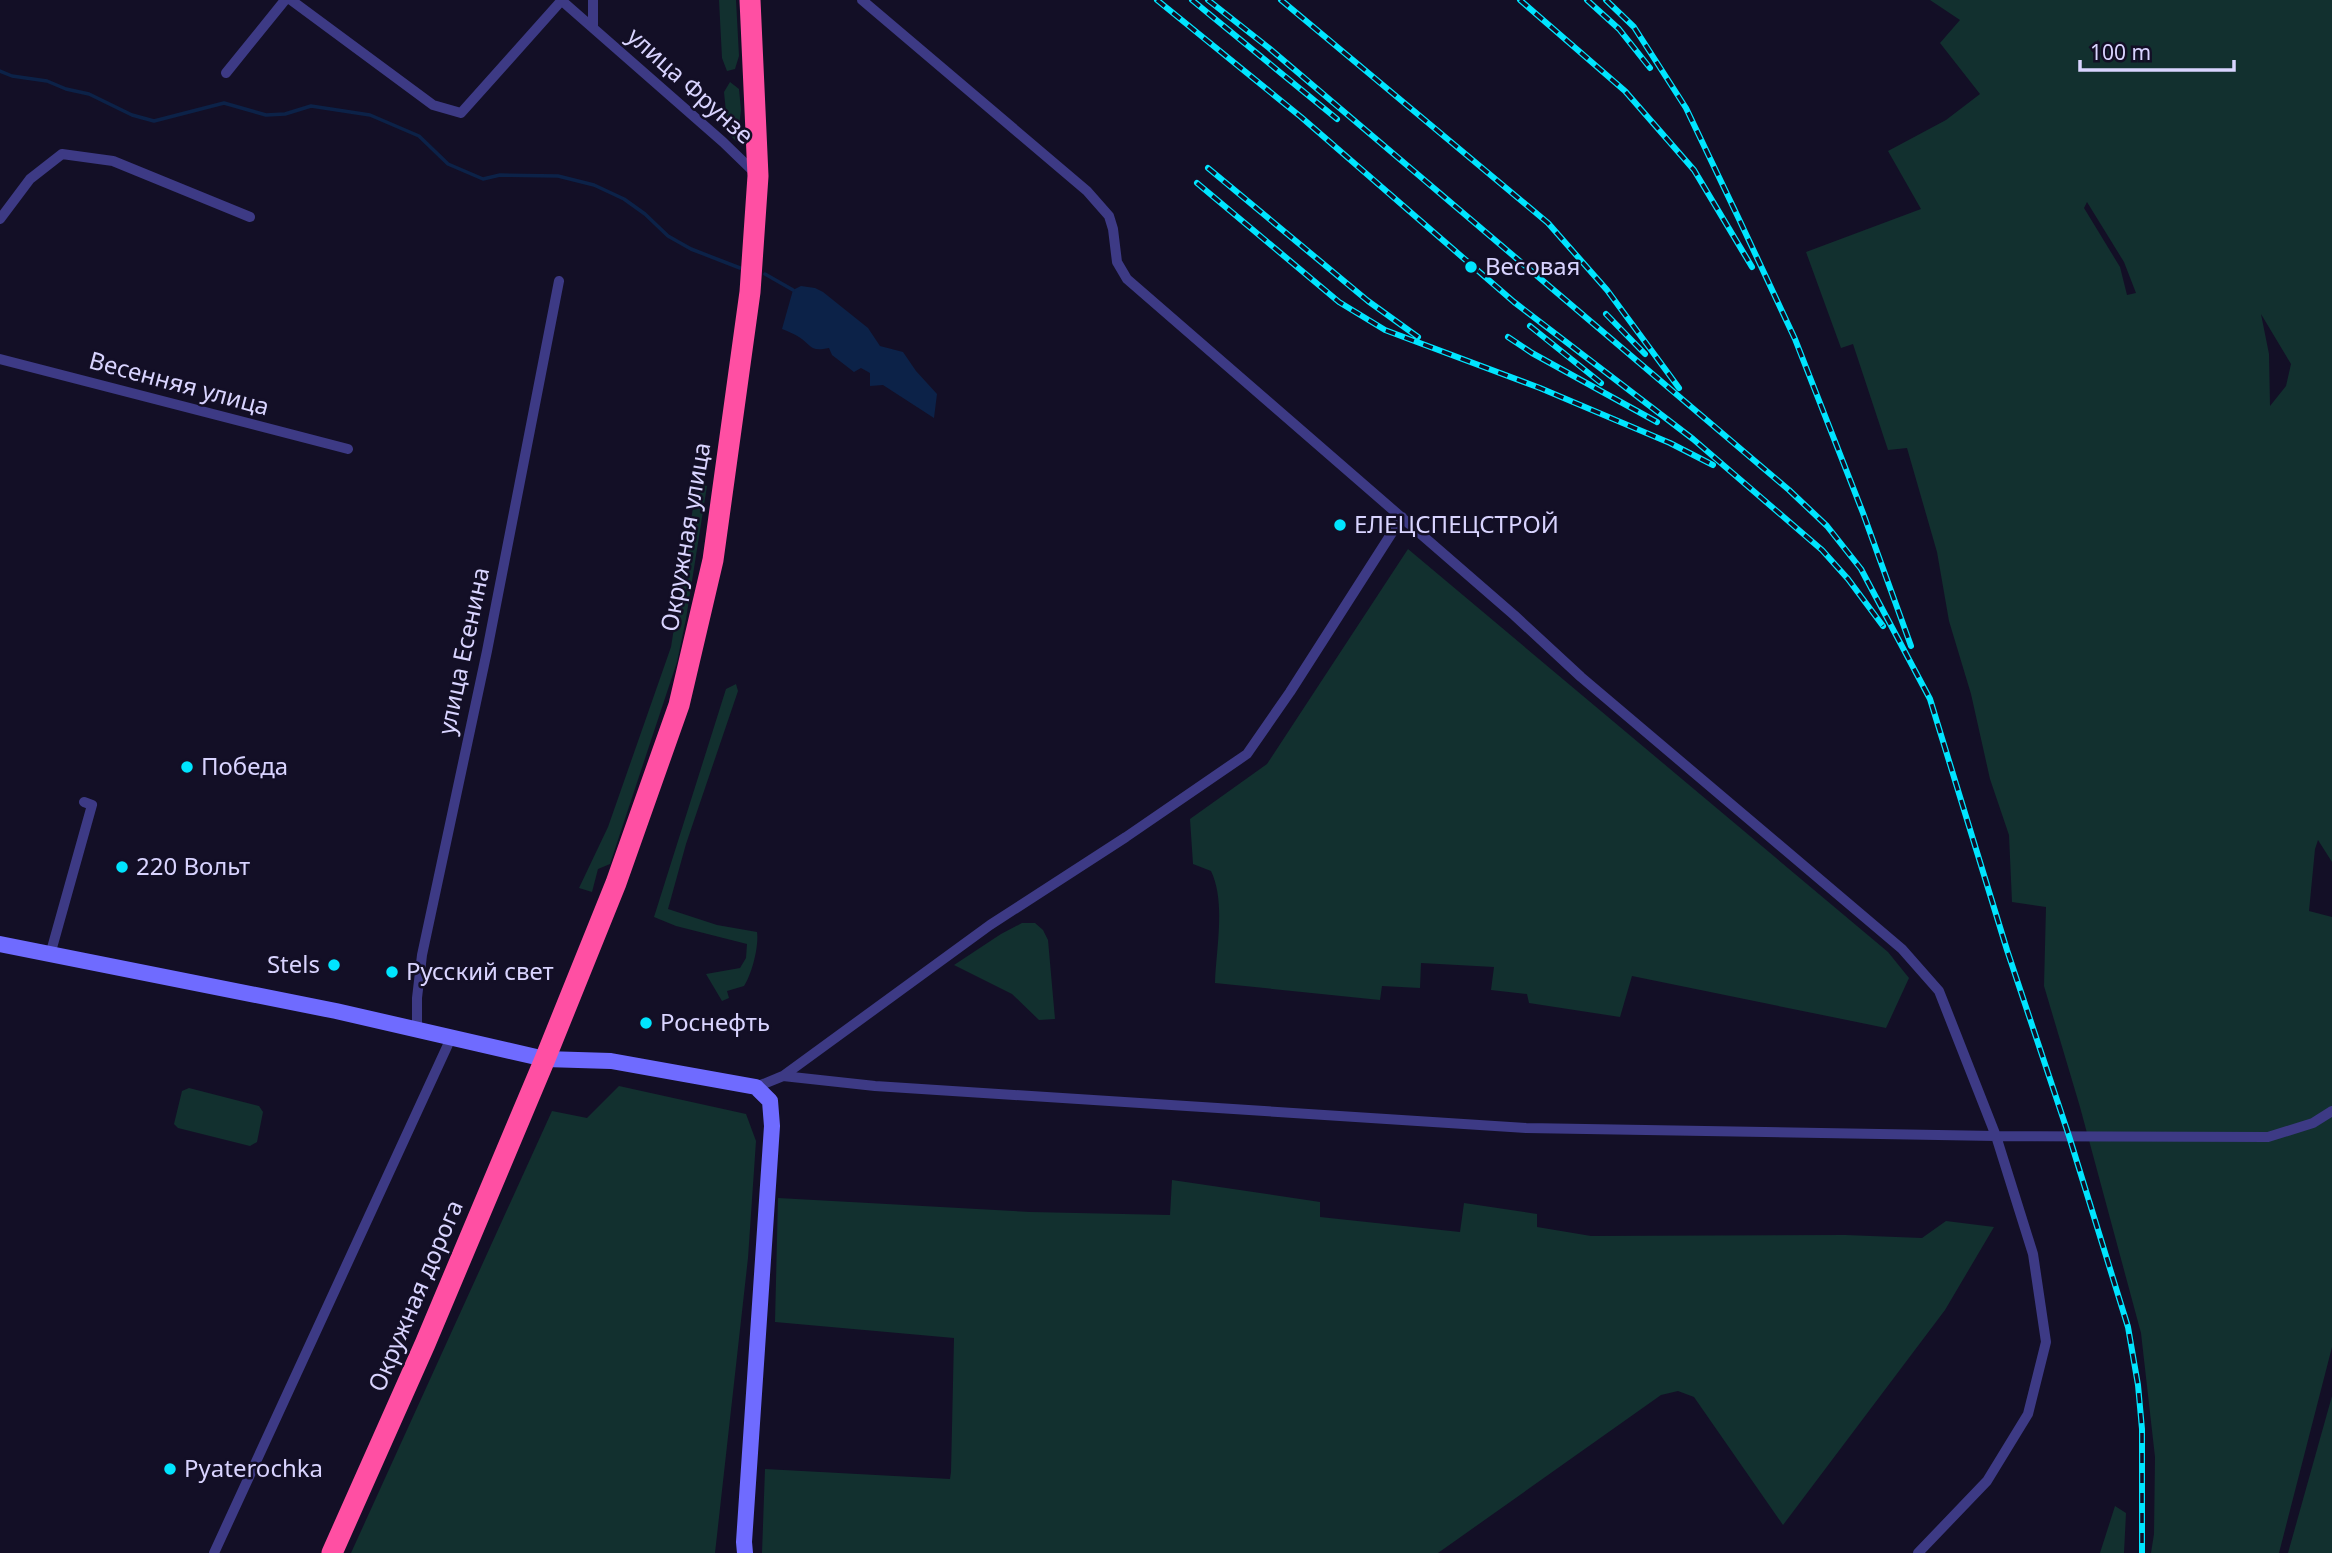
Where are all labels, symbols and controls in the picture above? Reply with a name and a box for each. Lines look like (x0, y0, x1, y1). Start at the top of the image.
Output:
street label: улица Фрунзе (621, 19, 761, 151)
scale bar (2080, 28, 2234, 72)
text: 100 m (2090, 38, 2151, 66)
place label: Весовая (1485, 249, 1580, 282)
marker: Весовая (1463, 259, 1479, 275)
street label: Весенняя улица (86, 343, 273, 422)
street label: Окружная улица (652, 440, 717, 634)
place label: ЕЛЕЦСПЕЦСТРОЙ (1354, 507, 1559, 540)
marker: ЕЛЕЦСПЕЦСТРОЙ (1332, 517, 1348, 533)
street label: улица Есенина (429, 564, 496, 737)
place label: Победа (201, 749, 288, 782)
marker: Победа (179, 759, 195, 775)
place label: 220 Вольт (136, 849, 250, 882)
marker: 220 Вольт (114, 859, 130, 875)
place label: Stels (267, 947, 320, 980)
place label: Русский свет (406, 954, 554, 987)
marker: Stels (326, 957, 342, 973)
marker: Русский свет (384, 964, 400, 980)
place label: Роснефть (660, 1005, 770, 1038)
marker: Роснефть (638, 1015, 654, 1031)
street label: Окружная дорога (359, 1195, 470, 1396)
place label: Pyaterochka (184, 1451, 323, 1484)
marker: Pyaterochka (162, 1461, 178, 1477)

